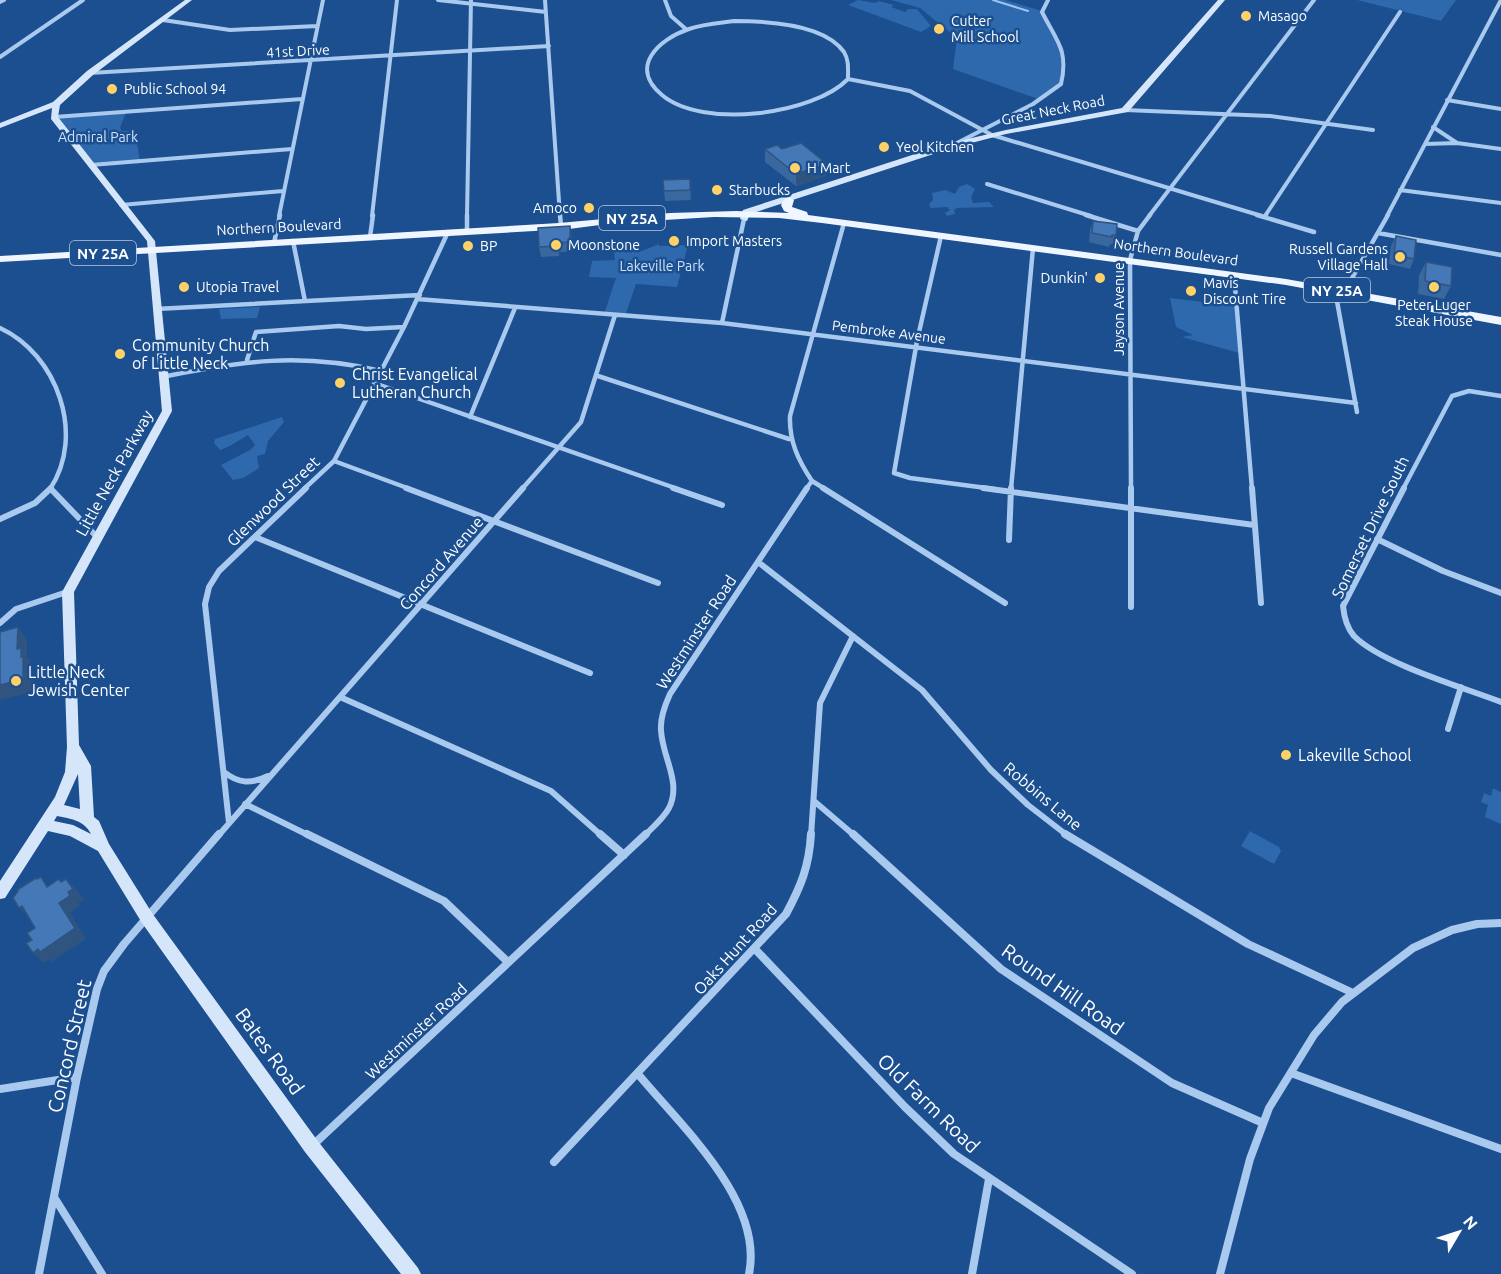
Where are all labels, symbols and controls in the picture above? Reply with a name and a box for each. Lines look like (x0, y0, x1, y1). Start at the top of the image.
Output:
place label: Masago (1258, 8, 1307, 24)
marker: Masago (1239, 9, 1253, 23)
place label: Cutter Mill School (951, 13, 1019, 45)
marker: Cutter Mill School (932, 22, 946, 36)
street label: 41st Drive (266, 41, 330, 61)
place label: Public School 94 (124, 81, 226, 97)
marker: Public School 94 (105, 82, 119, 96)
street label: Great Neck Road (1000, 92, 1106, 128)
park label: Admiral Park (58, 129, 138, 145)
place label: Yeol Kitchen (896, 139, 974, 155)
marker: Yeol Kitchen (877, 140, 891, 154)
place label: H Mart (807, 160, 851, 176)
marker: H Mart (788, 161, 802, 175)
place label: Starbucks (729, 182, 790, 198)
marker: Starbucks (710, 183, 724, 197)
place label: Amoco (533, 200, 577, 216)
marker: Amoco (582, 201, 596, 215)
road number: NY 25A (599, 206, 665, 230)
street label: Northern Boulevard (216, 216, 342, 238)
place label: Import Masters (686, 233, 782, 249)
marker: Import Masters (667, 234, 681, 248)
street label: Northern Boulevard (1113, 235, 1239, 269)
place label: Moonstone (568, 237, 640, 253)
place label: BP (480, 238, 497, 254)
marker: Moonstone (549, 238, 563, 252)
marker: BP (461, 239, 475, 253)
road number: NY 25A (70, 241, 136, 265)
place label: Russell Gardens Village Hall (1289, 241, 1388, 273)
marker: Russell Gardens Village Hall (1393, 250, 1407, 264)
park label: Lakeville Park (619, 258, 705, 274)
street label: Jayson Avenue (1111, 262, 1127, 356)
place label: Dunkin' (1041, 270, 1088, 286)
marker: Dunkin' (1093, 271, 1107, 285)
place label: Mavis Discount Tire (1203, 275, 1286, 307)
road number: NY 25A (1304, 278, 1370, 302)
place label: Utopia Travel (196, 279, 280, 295)
marker: Utopia Travel (177, 280, 191, 294)
marker: Peter Luger Steak House (1427, 280, 1441, 294)
marker: Mavis Discount Tire (1184, 284, 1198, 298)
place label: Peter Luger Steak House (1395, 297, 1473, 329)
street label: Pembroke Avenue (831, 317, 947, 347)
place label: Community Church of Little Neck (132, 336, 269, 372)
marker: Community Church of Little Neck (113, 347, 127, 361)
place label: Christ Evangelical Lutheran Church (352, 365, 478, 401)
marker: Christ Evangelical Lutheran Church (333, 376, 347, 390)
street label: Little Neck Parkway (72, 407, 156, 539)
street label: Glenwood Street (223, 452, 323, 550)
street label: Somerset Drive South (1328, 453, 1412, 601)
street label: Concord Avenue (395, 513, 487, 613)
street label: Westminster Road (652, 572, 740, 692)
place label: Little Neck Jewish Center (28, 663, 130, 699)
marker: Little Neck Jewish Center (9, 674, 23, 688)
place label: Lakeville School (1298, 746, 1411, 764)
marker: Lakeville School (1279, 748, 1293, 762)
street label: Robbins Lane (1000, 758, 1086, 834)
street label: Oaks Hunt Road (690, 900, 780, 998)
street label: Round Hill Road (998, 939, 1128, 1039)
street label: Concord Street (42, 977, 96, 1115)
street label: Westminster Road (362, 979, 470, 1083)
street label: Bates Road (231, 1003, 309, 1099)
street label: Old Farm Road (873, 1049, 985, 1157)
north arrow (1429, 1202, 1489, 1262)
text: N (1460, 1212, 1481, 1233)

